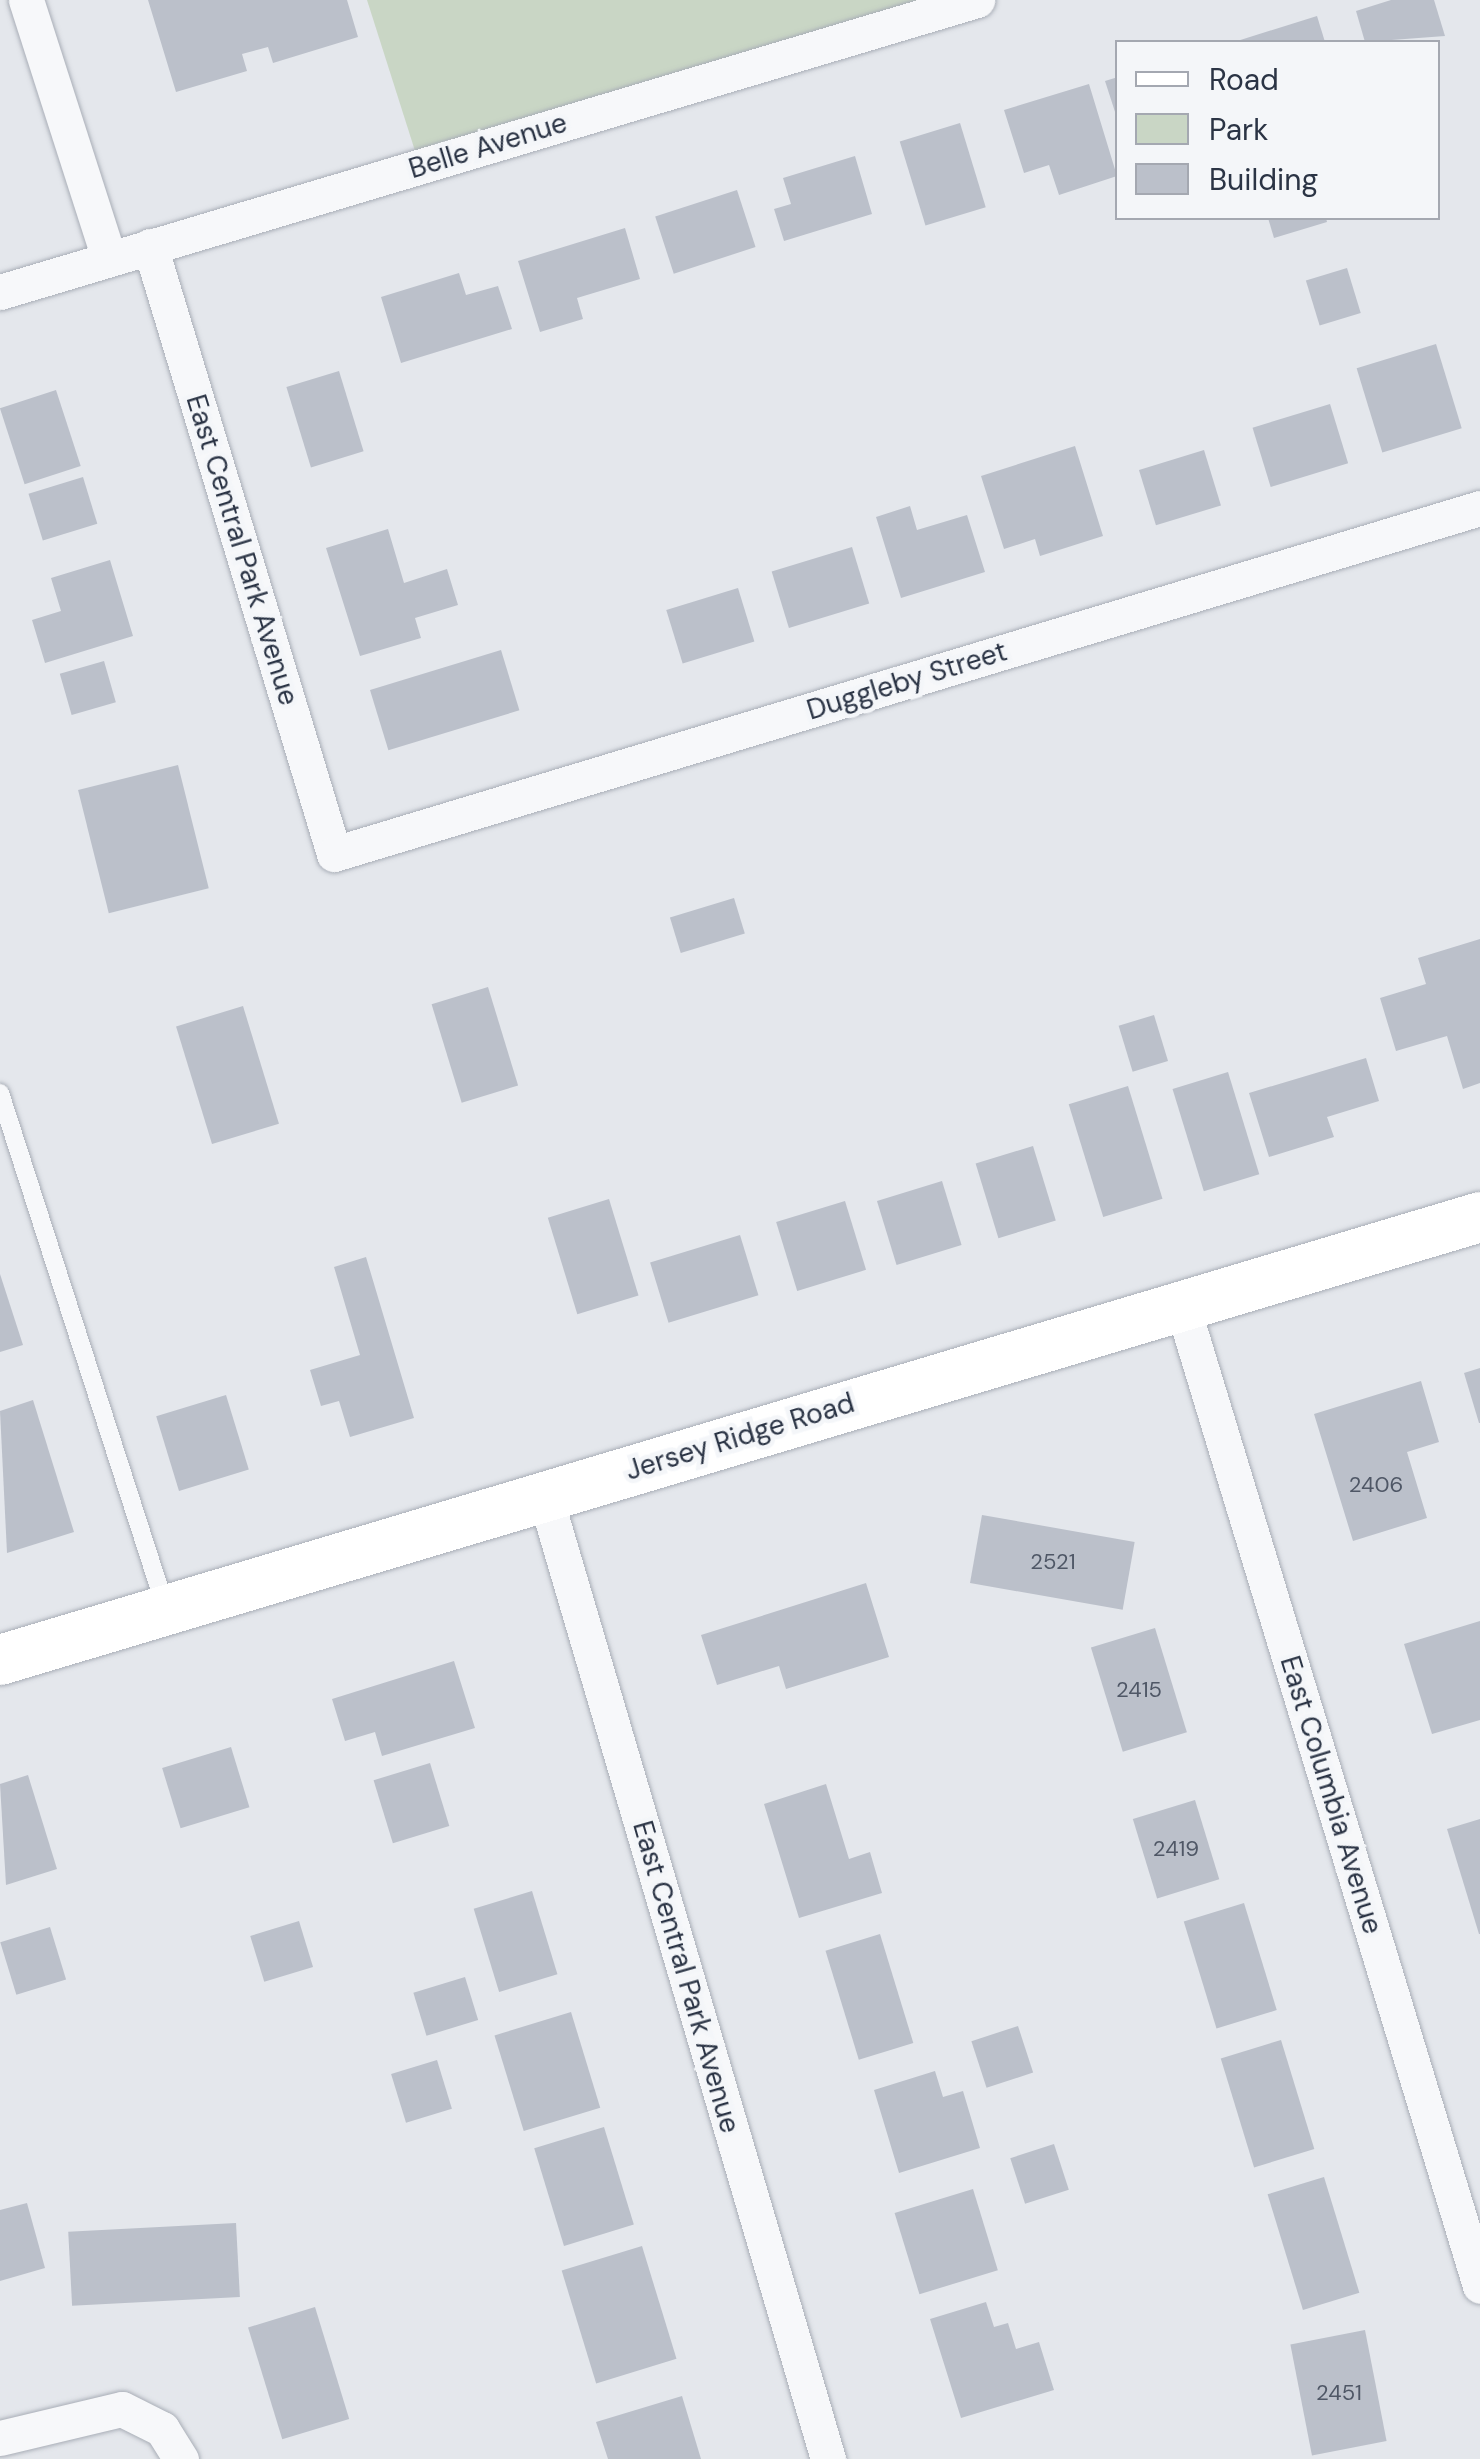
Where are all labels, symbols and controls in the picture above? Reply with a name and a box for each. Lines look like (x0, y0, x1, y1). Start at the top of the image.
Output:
legend (1115, 40, 1440, 220)
text: Road (1209, 60, 1279, 99)
street label: Belle Avenue (405, 106, 571, 186)
text: Park (1209, 110, 1268, 149)
text: Building (1209, 160, 1318, 199)
street label: East Central Park Avenue (179, 391, 305, 709)
street label: Duggleby Street (803, 635, 1011, 727)
street label: Jersey Ridge Road (622, 1386, 858, 1488)
house number: 2406 (1349, 1472, 1403, 1498)
house number: 2521 (1030, 1549, 1076, 1575)
street label: East Columbia Avenue (1273, 1652, 1389, 1938)
house number: 2415 (1116, 1677, 1162, 1703)
street label: East Central Park Avenue (625, 1817, 747, 2137)
house number: 2419 (1153, 1836, 1199, 1862)
house number: 2451 (1316, 2380, 1362, 2406)

